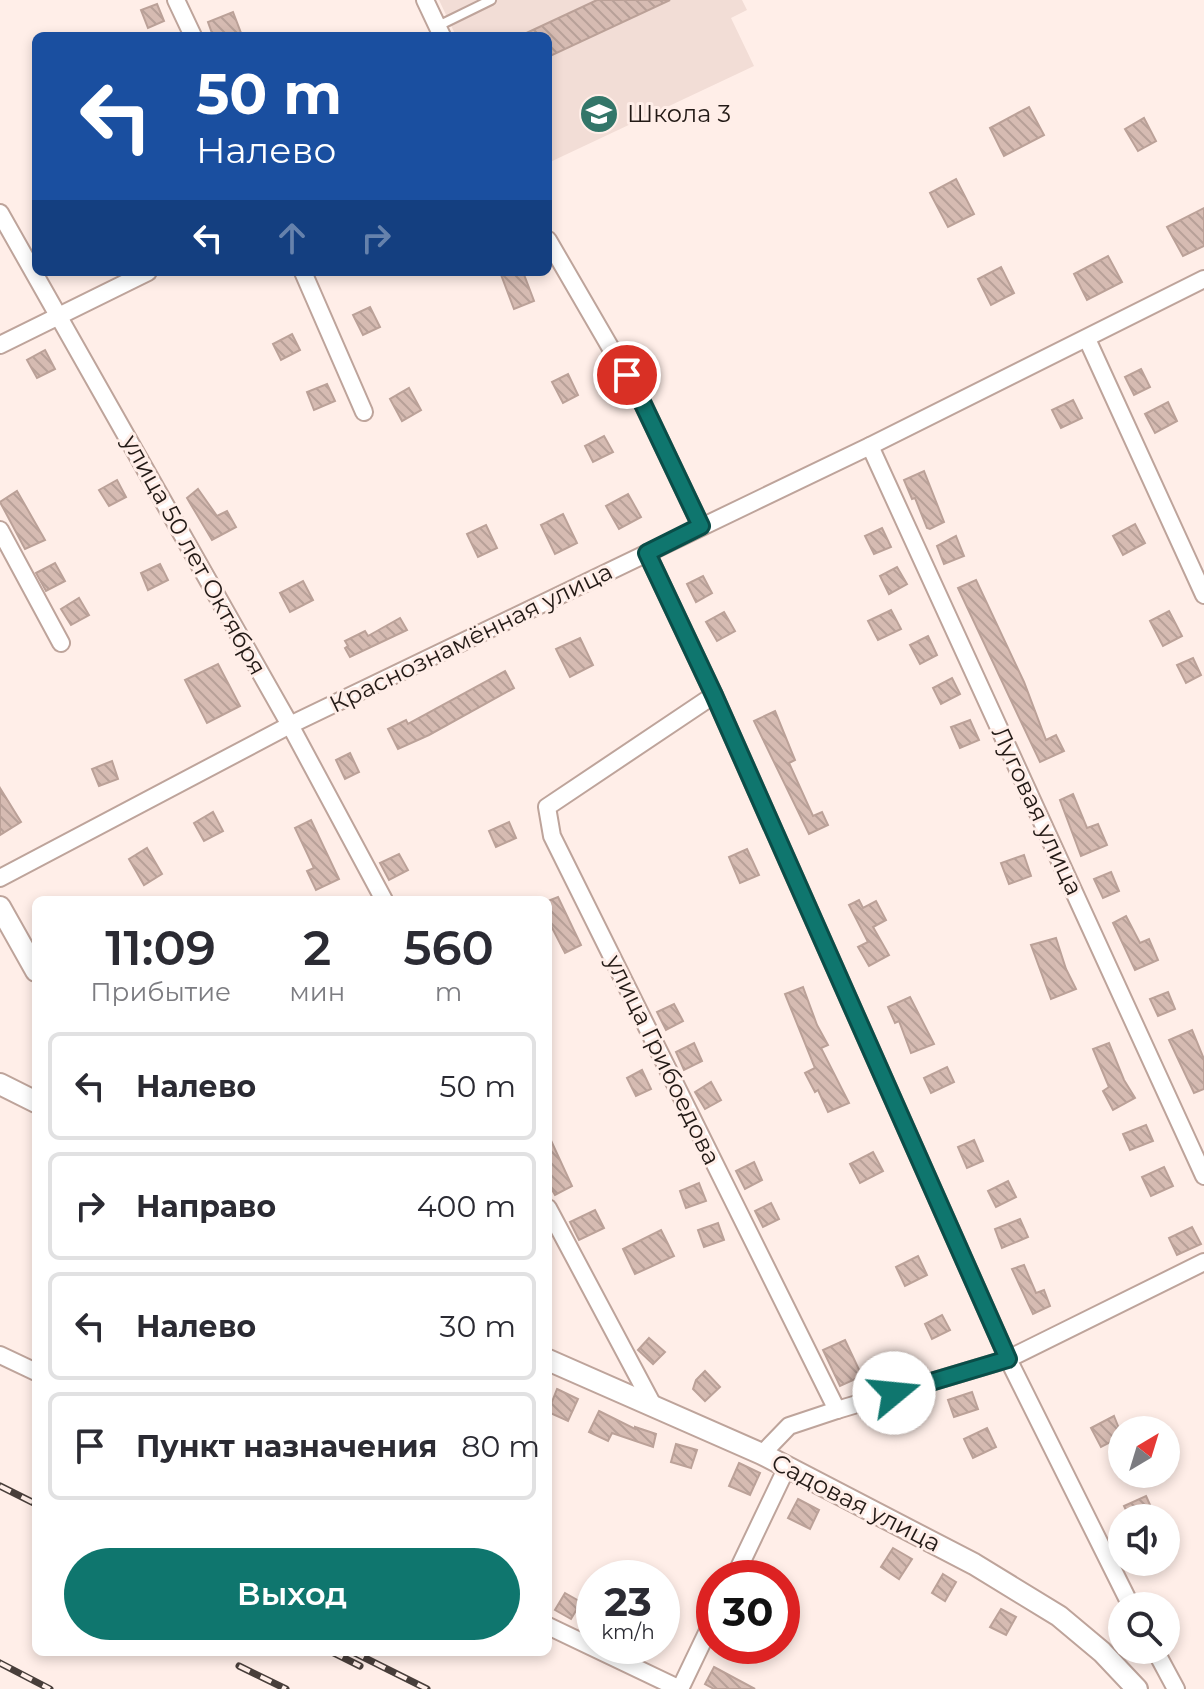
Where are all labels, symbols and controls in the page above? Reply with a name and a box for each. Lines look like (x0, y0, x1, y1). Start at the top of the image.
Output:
text: 50 m (196, 60, 342, 128)
icon: left (64, 64, 168, 168)
school or university icon: Школа 3 (578, 93, 620, 135)
place label: Школа 3 (627, 99, 731, 128)
text: Налево (196, 128, 336, 172)
icon: left (186, 216, 230, 260)
icon: ahead (270, 216, 314, 260)
icon: right (354, 216, 398, 260)
pin (593, 341, 661, 409)
icon: arrive (605, 353, 649, 397)
street label: улица 50 лет Октября (116, 429, 273, 680)
street label: Краснознамённая улица (325, 556, 617, 719)
street label: Луговая улица (986, 722, 1089, 900)
text: 11:09 (105, 919, 216, 977)
text: 2 (303, 919, 331, 977)
text: 560 (403, 919, 494, 977)
street label: улица Грибоедова (600, 949, 727, 1170)
text: Прибытие (90, 976, 231, 1008)
text: мин (289, 976, 345, 1008)
text: m (435, 976, 462, 1008)
icon: left (68, 1064, 112, 1108)
text: Налево (136, 1068, 256, 1105)
text: 50 m (439, 1068, 516, 1105)
icon: right (68, 1184, 112, 1228)
text: Направо (136, 1188, 276, 1225)
text: 400 m (417, 1188, 516, 1225)
icon: left (68, 1304, 112, 1348)
text: Налево (136, 1308, 256, 1345)
text: 30 m (440, 1308, 516, 1345)
position arrow (852, 1351, 936, 1435)
north arrow (1108, 1416, 1180, 1488)
map controls (1108, 1416, 1180, 1664)
icon: arrive (68, 1424, 112, 1468)
text: Пункт назначения (136, 1428, 437, 1465)
text: 80 m (461, 1428, 540, 1465)
street label: Садовая улица (767, 1447, 946, 1558)
button: sound (1108, 1504, 1180, 1576)
button: Выход (64, 1548, 520, 1640)
speed limit sign: 30 (696, 1560, 800, 1664)
text: 23 (604, 1577, 652, 1626)
button: search (1108, 1592, 1180, 1664)
text: km/h (601, 1620, 655, 1644)

